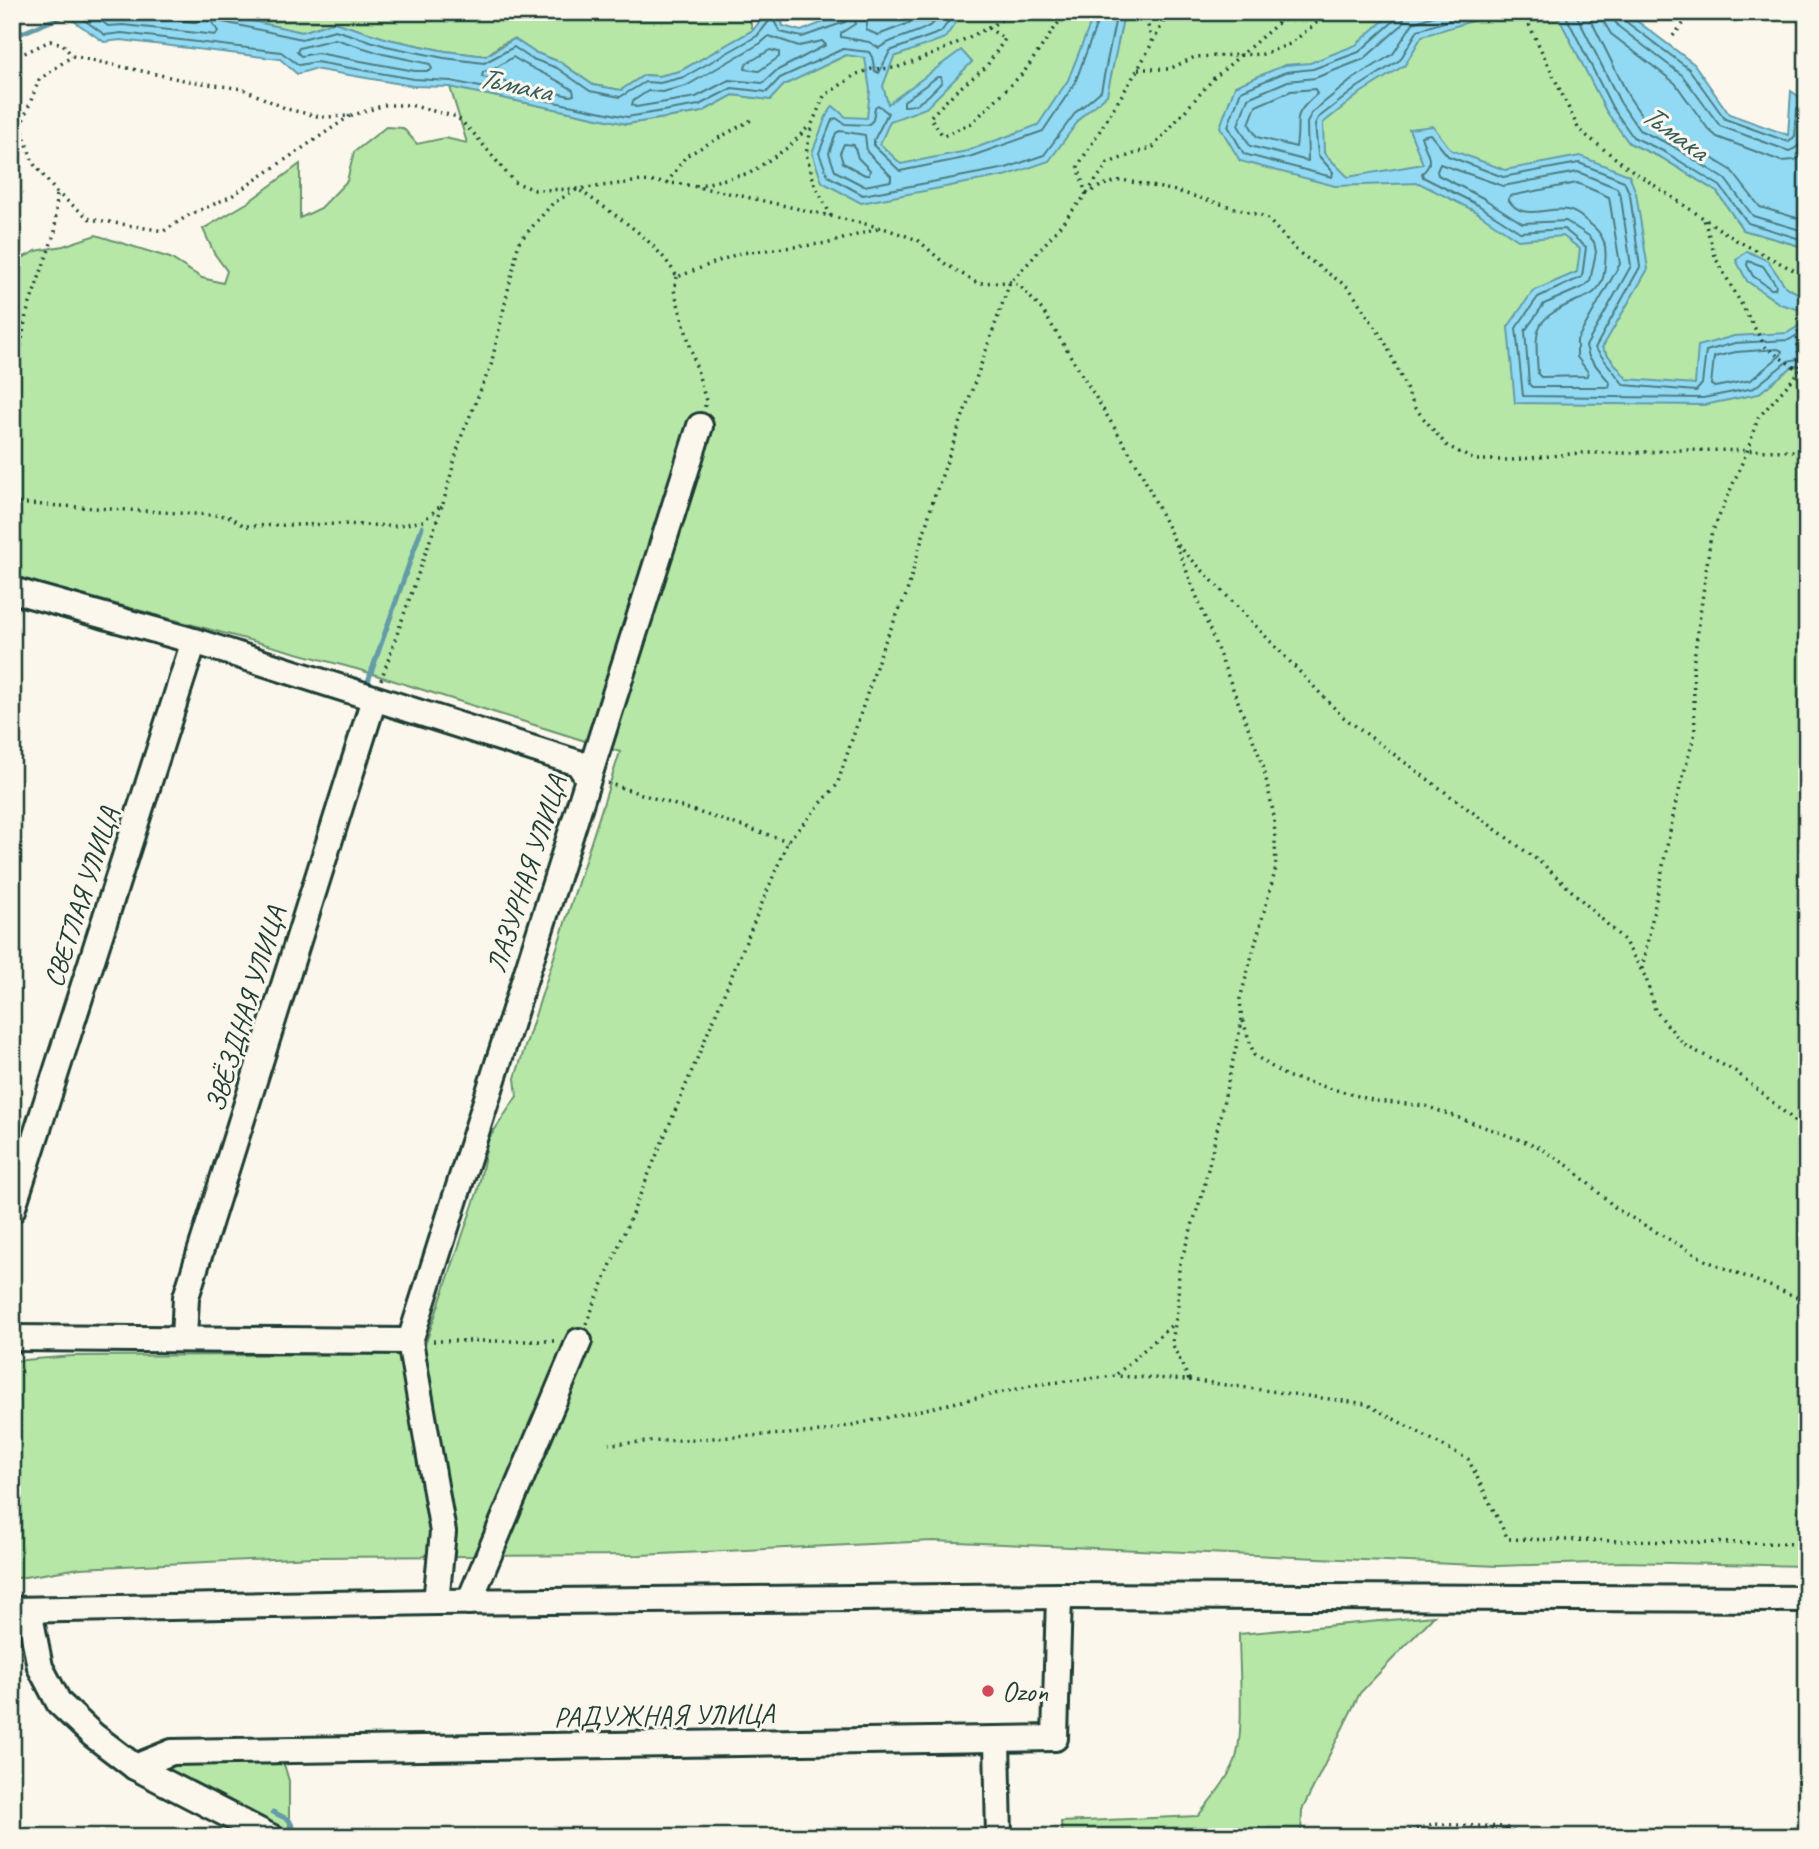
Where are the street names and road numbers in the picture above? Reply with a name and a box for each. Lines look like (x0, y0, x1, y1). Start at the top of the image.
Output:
street label: ЛАЗУРНАЯ УЛИЦА (478, 769, 575, 977)
street label: СВЕТЛАЯ УЛИЦА (35, 802, 127, 991)
street label: ЗВЁЗДНАЯ УЛИЦА (197, 901, 293, 1116)
street label: РАДУЖНАЯ УЛИЦА (553, 1696, 776, 1734)

